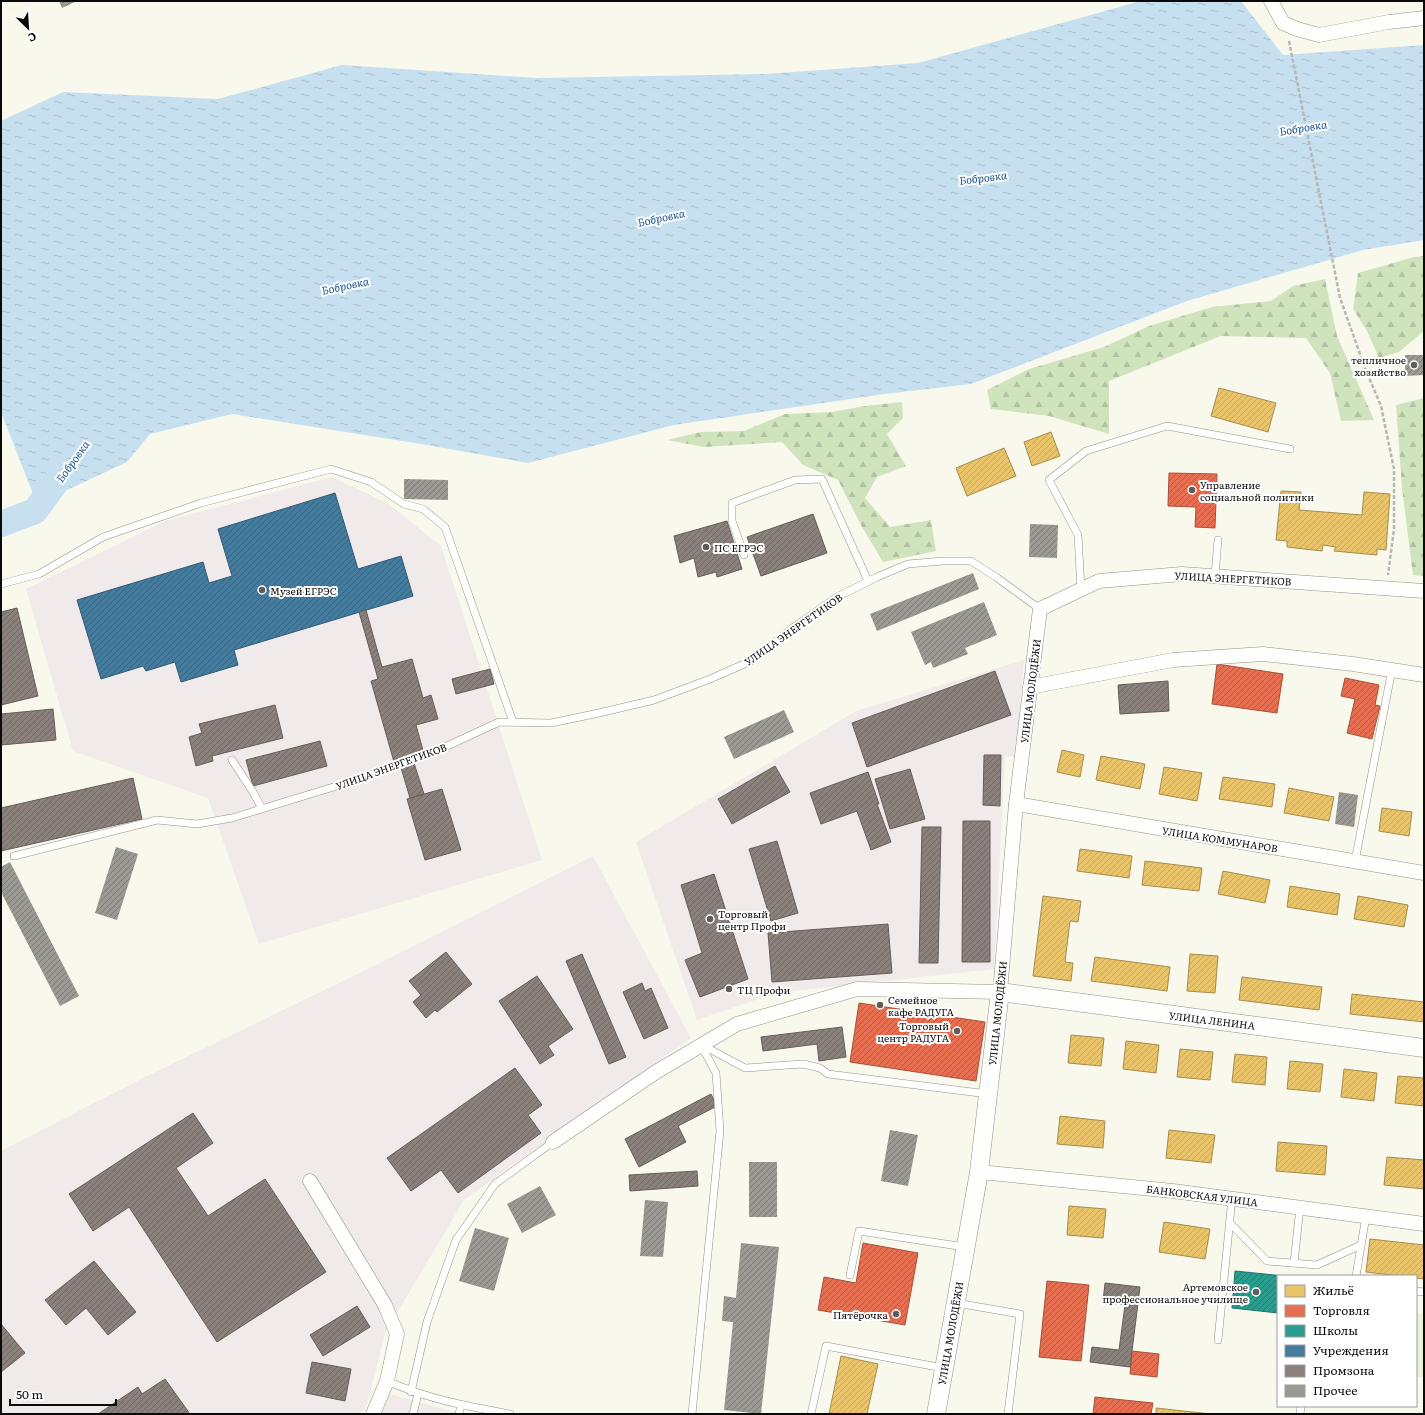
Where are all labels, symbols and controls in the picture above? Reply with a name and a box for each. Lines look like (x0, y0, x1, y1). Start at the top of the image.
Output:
north arrow (8, 8, 48, 48)
text: С (26, 29, 40, 47)
water label: Бобровка (1278, 115, 1329, 139)
water label: Бобровка (958, 166, 1009, 188)
water label: Бобровка (636, 204, 687, 230)
water label: Бобровка (320, 272, 371, 298)
place label: тепличное хозяйство (1351, 352, 1406, 379)
marker: тепличное хозяйство (1409, 360, 1419, 370)
water label: Бобровка (51, 436, 93, 485)
place label: Управление социальной политики (1200, 477, 1314, 504)
marker: Управление социальной политики (1187, 485, 1197, 495)
place label: ПС ЕГРЭС (714, 540, 764, 555)
marker: ПС ЕГРЭС (701, 542, 711, 552)
street label: УЛИЦА ЭНЕРГЕТИКОВ (1174, 567, 1292, 589)
place label: Музей ЕГРЭС (270, 583, 337, 598)
marker: Музей ЕГРЭС (257, 585, 267, 595)
street label: УЛИЦА ЭНЕРГЕТИКОВ (741, 589, 846, 669)
street label: УЛИЦА МОЛОДЁЖИ (1016, 638, 1044, 744)
street label: УЛИЦА ЭНЕРГЕТИКОВ (333, 739, 449, 793)
street label: УЛИЦА КОММУНАРОВ (1161, 822, 1279, 856)
place label: Торговый центр Профи (718, 906, 786, 933)
marker: Торговый центр Профи (705, 914, 715, 924)
street label: УЛИЦА МОЛОДЁЖИ (984, 960, 1010, 1066)
place label: ТЦ Профи (737, 982, 791, 997)
marker: ТЦ Профи (724, 984, 734, 994)
place label: Семейное кафе РАДУГА (888, 992, 954, 1019)
marker: Семейное кафе РАДУГА (875, 1000, 885, 1010)
street label: УЛИЦА ЛЕНИНА (1168, 1007, 1257, 1033)
place label: Торговый центр РАДУГА (877, 1018, 950, 1045)
marker: Торговый центр РАДУГА (952, 1026, 962, 1036)
street label: БАНКОВСКАЯ УЛИЦА (1145, 1181, 1259, 1209)
legend (1277, 1275, 1417, 1407)
place label: Артемовское профессиональное училище (1103, 1279, 1248, 1306)
street label: УЛИЦА МОЛОДЁЖИ (934, 1280, 966, 1386)
text: Жильё (1313, 1281, 1354, 1299)
marker: Артемовское профессиональное училище (1251, 1287, 1261, 1297)
text: Торговля (1313, 1301, 1370, 1319)
place label: Пятёрочка (833, 1307, 889, 1322)
marker: Пятёрочка (891, 1309, 901, 1319)
text: Школы (1313, 1321, 1358, 1339)
text: Учреждения (1313, 1341, 1389, 1359)
text: Промзона (1313, 1361, 1375, 1379)
scale bar (10, 1381, 116, 1407)
text: Прочее (1313, 1381, 1357, 1399)
text: 50 m (16, 1385, 43, 1403)

